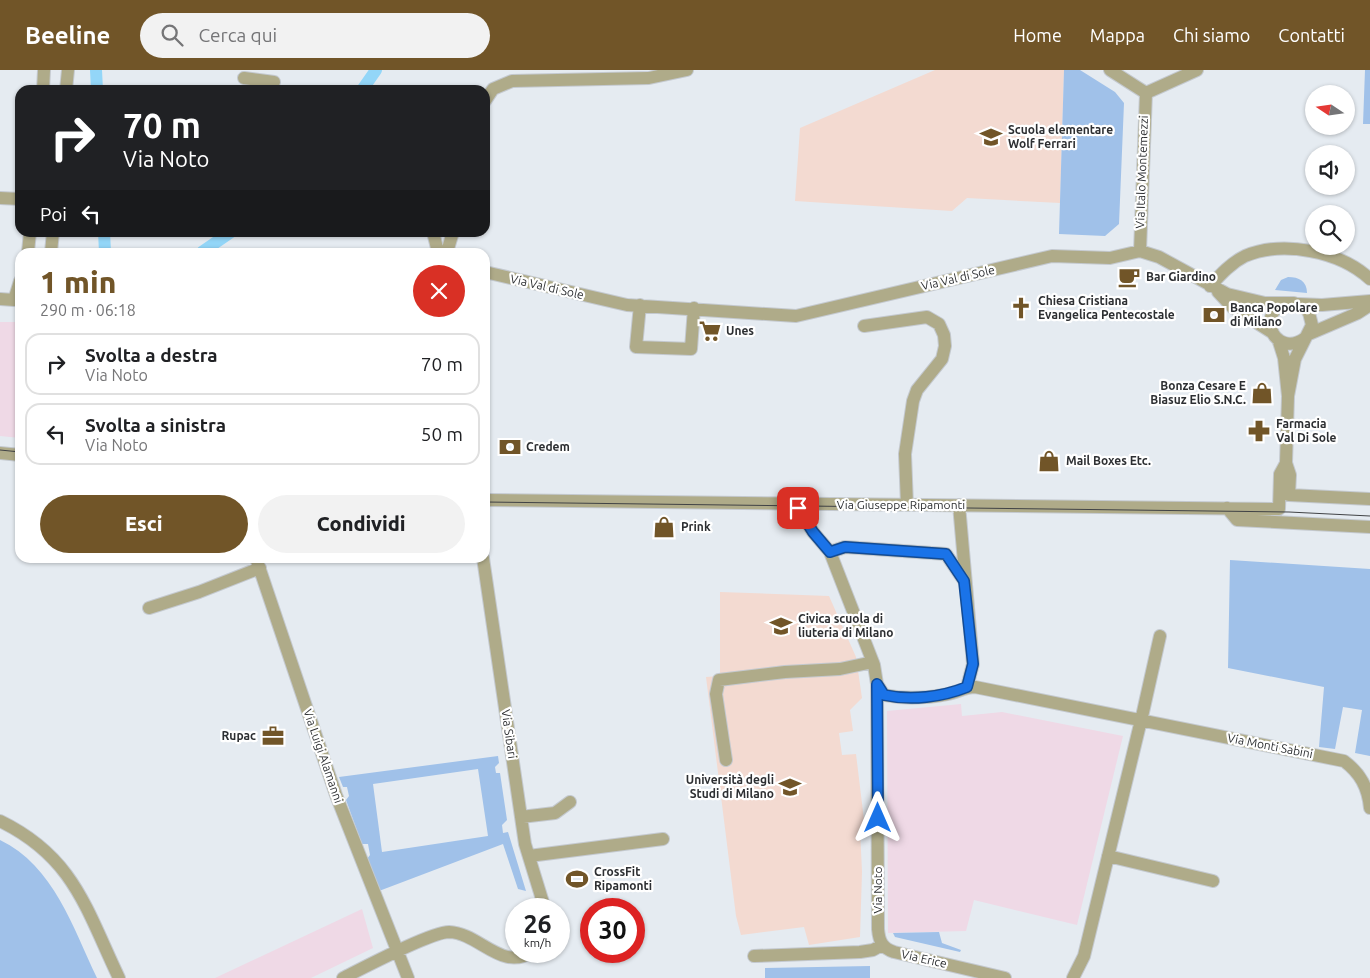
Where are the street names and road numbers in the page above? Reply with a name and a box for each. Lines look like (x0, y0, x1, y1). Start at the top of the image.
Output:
street label: Via Italo Montemezzi (1133, 115, 1150, 229)
street label: Via Val di Sole (920, 263, 996, 292)
street label: Via Val di Sole (509, 272, 585, 301)
street label: Via Giuseppe Ripamonti (837, 498, 965, 511)
street label: Via Luigi Alamanni (301, 707, 346, 805)
street label: Via Sibari (500, 708, 519, 760)
street label: Via Monti Sabini (1226, 731, 1314, 760)
street label: Via Noto (871, 866, 884, 914)
street label: Via Erice (900, 947, 948, 970)

